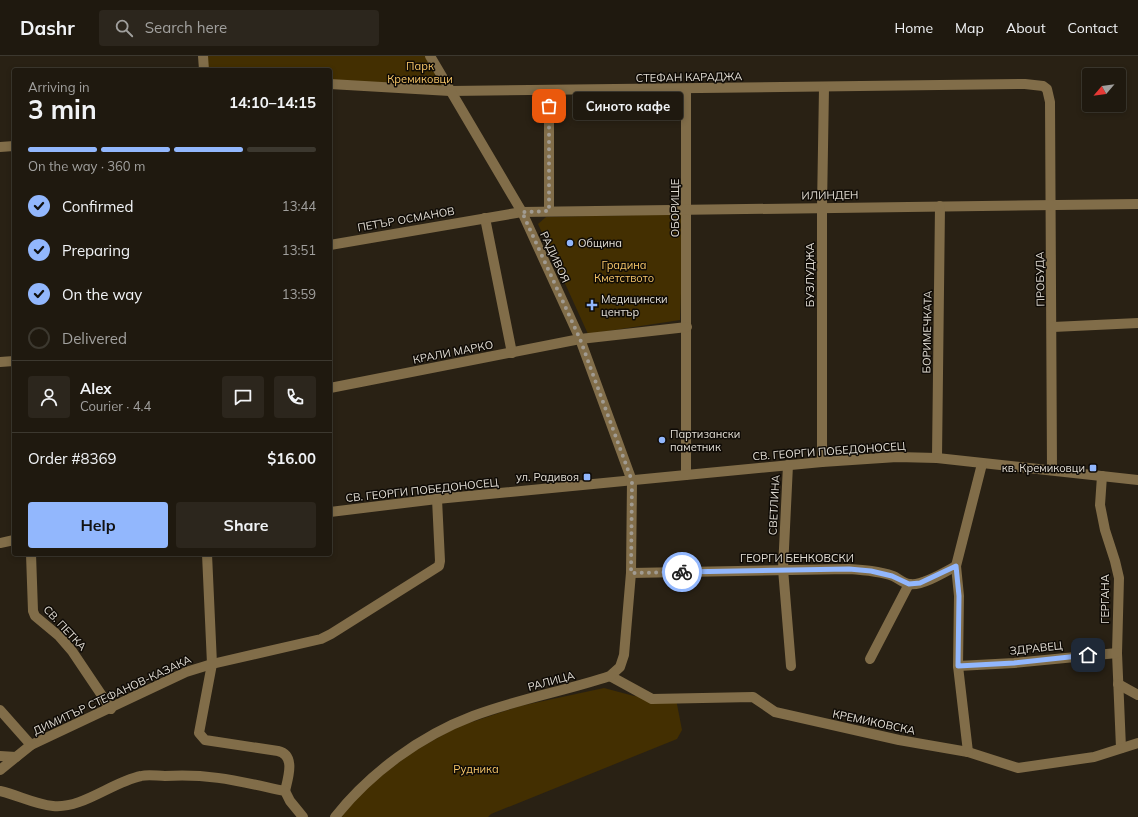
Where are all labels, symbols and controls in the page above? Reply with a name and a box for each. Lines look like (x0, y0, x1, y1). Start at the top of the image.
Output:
search box (99, 10, 379, 46)
text: Dashr (20, 16, 75, 40)
icon: search (113, 17, 135, 39)
text: Search here (145, 18, 227, 37)
text: Home (894, 19, 933, 37)
text: Map (955, 19, 984, 37)
text: About (1006, 19, 1046, 37)
text: Contact (1068, 19, 1118, 37)
park label: Парк Кремиковци (387, 59, 453, 86)
north arrow (1082, 68, 1126, 112)
map controls (1082, 68, 1126, 112)
street label: СТЕФАН КАРАДЖА (636, 69, 742, 85)
text: Arriving in (28, 79, 90, 95)
pin (532, 89, 566, 123)
callout: Синото кафе (573, 92, 683, 120)
text: 3 min (28, 93, 97, 126)
text: 14:10–14:15 (229, 93, 316, 112)
icon: bag (538, 95, 560, 117)
text: Синото кафе (586, 98, 670, 114)
text: On the way · 360 m (28, 158, 145, 174)
street label: ОБОРИЩЕ (668, 179, 682, 237)
street label: ИЛИНДЕН (801, 188, 859, 202)
icon: check (28, 195, 50, 217)
text: Confirmed (62, 197, 133, 216)
text: 13:44 (282, 198, 316, 214)
street label: ПЕТЪР ОСМАНОВ (356, 204, 456, 234)
street label: РАДИВОЯ (537, 229, 573, 285)
place label: Община (578, 236, 622, 250)
marker: Община (565, 238, 575, 248)
icon: check (28, 239, 50, 261)
text: Preparing (62, 241, 130, 260)
text: 13:51 (282, 242, 316, 258)
street label: БУЗЛУДЖА (803, 243, 817, 307)
street label: ПРОБУДА (1033, 251, 1047, 307)
park label: Градина Кметството (594, 258, 654, 285)
icon: check (28, 283, 50, 305)
text: On the way (62, 285, 142, 304)
text: 13:59 (282, 286, 316, 302)
street label: БОРИМЕЧКАТА (919, 290, 935, 374)
place label: Медицински център (601, 292, 668, 319)
marker: Медицински център (586, 299, 598, 311)
text: Delivered (62, 329, 127, 348)
street label: КРАЛИ МАРКО (412, 337, 494, 367)
button: person (28, 376, 70, 418)
button: chat (222, 376, 264, 418)
button: phone (274, 376, 316, 418)
text: Alex (80, 379, 112, 398)
text: Courier · 4.4 (80, 398, 151, 414)
place label: Партизански паметник (670, 427, 740, 454)
marker: Партизански паметник (657, 435, 667, 445)
street label: СВ. ГЕОРГИ ПОБЕДОНОСЕЦ (752, 439, 906, 463)
text: Order #8369 (28, 449, 116, 468)
text: $16.00 (267, 449, 316, 468)
place label: кв. Кремиковци (1002, 461, 1085, 475)
marker: кв. Кремиковци (1088, 463, 1098, 473)
place label: ул. Радивоя (516, 470, 579, 484)
marker: ул. Радивоя (582, 472, 592, 482)
street label: СВЕТЛИНА (765, 474, 783, 536)
street label: СВ. ГЕОРГИ ПОБЕДОНОСЕЦ (345, 475, 499, 505)
button: Help (28, 502, 168, 548)
button: Share (176, 502, 316, 548)
street label: ГЕОРГИ БЕНКОВСКИ (740, 551, 854, 565)
courier (662, 552, 702, 592)
icon: bike (671, 561, 693, 583)
street label: ГЕРГАНА (1098, 574, 1112, 624)
street label: СВ. ПЕТКА (41, 602, 89, 654)
street label: ЗДРАВЕЦ (1009, 638, 1063, 658)
pin (1071, 638, 1105, 672)
icon: home (1077, 644, 1099, 666)
street label: ДИМИТЪР СТЕФАНОВ-КАЗАКА (31, 652, 193, 738)
street label: РАЛИЦА (526, 668, 576, 694)
street label: КРЕМИКОВСКА (831, 706, 917, 738)
park label: Рудника (453, 762, 499, 776)

